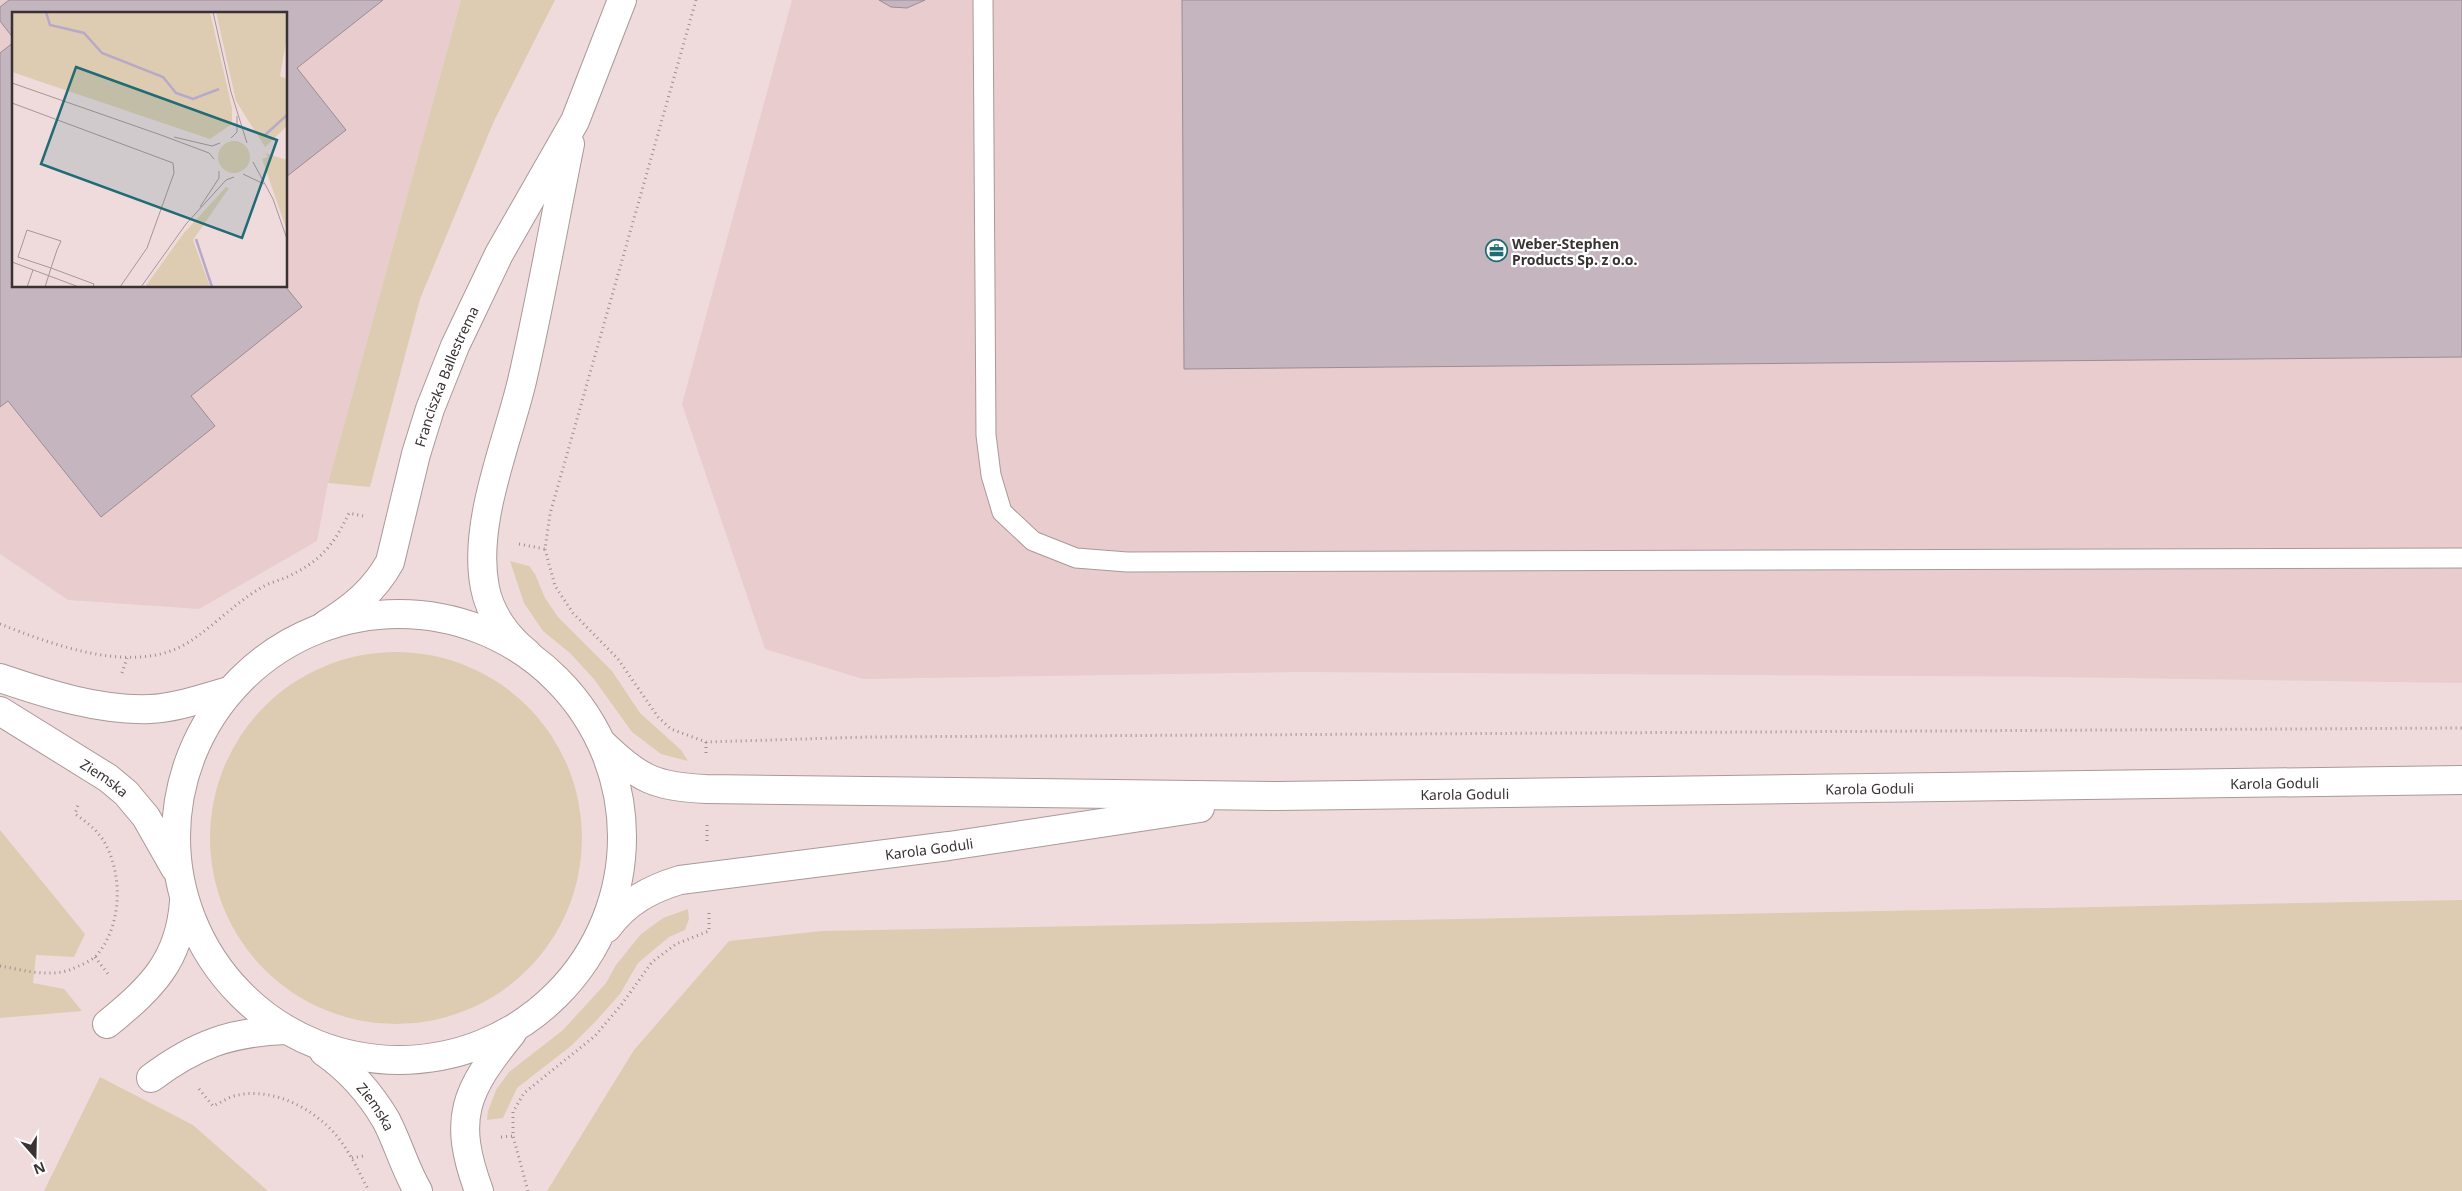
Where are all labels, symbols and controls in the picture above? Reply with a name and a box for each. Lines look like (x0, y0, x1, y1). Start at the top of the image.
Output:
inset map (12, 12, 288, 288)
place label: Weber-Stephen Products Sp. z o.o. (1512, 234, 1637, 269)
office icon: Weber-Stephen Products Sp. z o.o. (1484, 239, 1508, 263)
street label: Franciszka Ballestrema (409, 303, 482, 449)
street label: Ziemska (77, 754, 133, 801)
street label: Karola Goduli (2230, 772, 2319, 793)
street label: Karola Goduli (1825, 778, 1914, 798)
street label: Karola Goduli (1420, 783, 1509, 804)
street label: Karola Goduli (884, 833, 974, 864)
street label: Ziemska (353, 1078, 399, 1134)
north arrow (10, 1131, 60, 1181)
text: N (31, 1158, 48, 1180)

